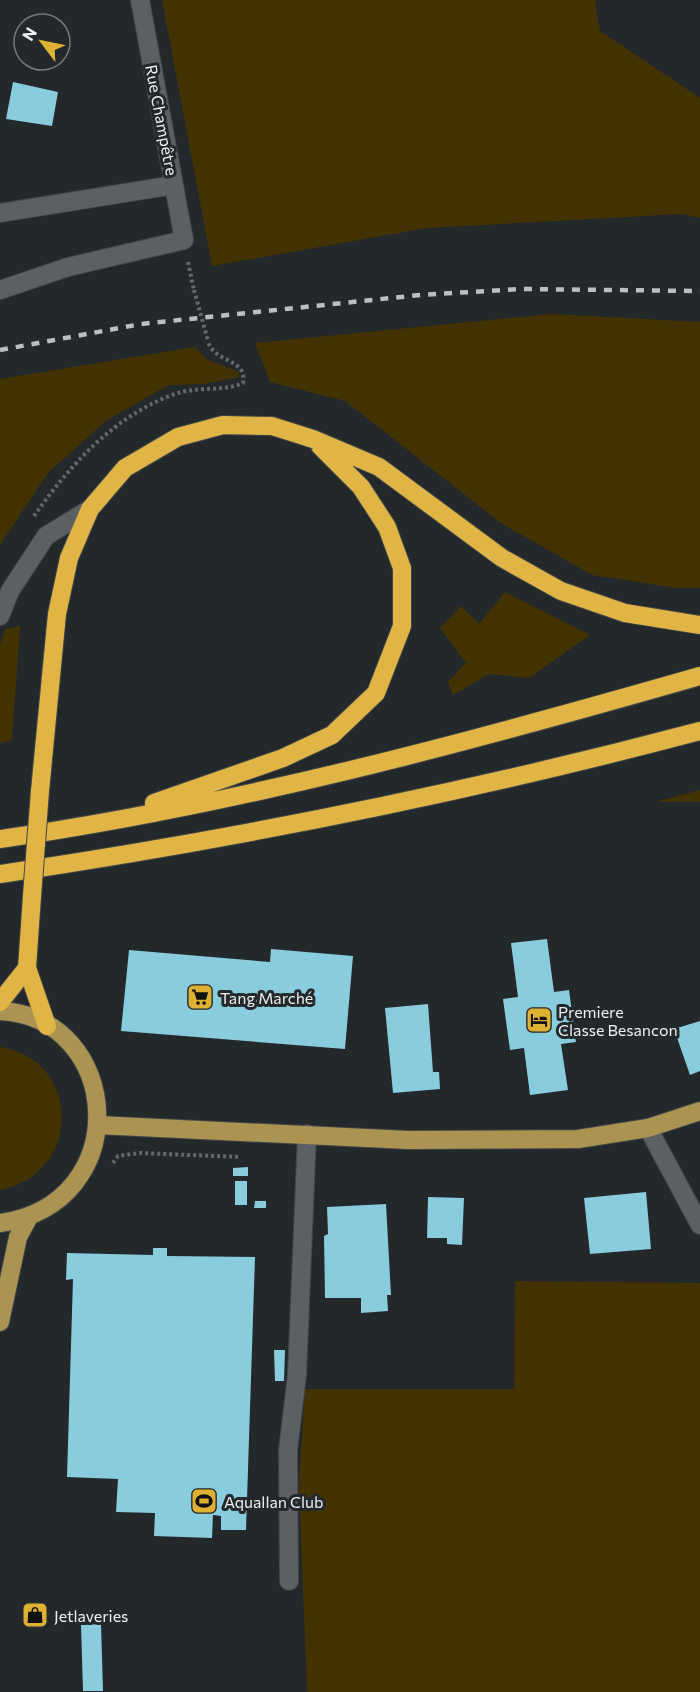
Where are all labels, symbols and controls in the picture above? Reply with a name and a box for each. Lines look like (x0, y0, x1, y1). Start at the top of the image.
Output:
north arrow (12, 12, 72, 72)
text: N (18, 24, 40, 44)
street label: Rue Champêtre (142, 63, 182, 177)
supermarket icon: Tang Marché (185, 982, 215, 1012)
place label: Tang Marché (220, 988, 313, 1007)
place label: Premiere Classe Besancon (558, 1002, 678, 1039)
hotel icon: Premiere Classe Besancon (524, 1005, 554, 1035)
sports icon: Aquallan Club (189, 1486, 219, 1516)
place label: Aquallan Club (224, 1492, 323, 1511)
shop icon: Jetlaveries (20, 1600, 50, 1630)
place label: Jetlaveries (54, 1606, 128, 1625)

